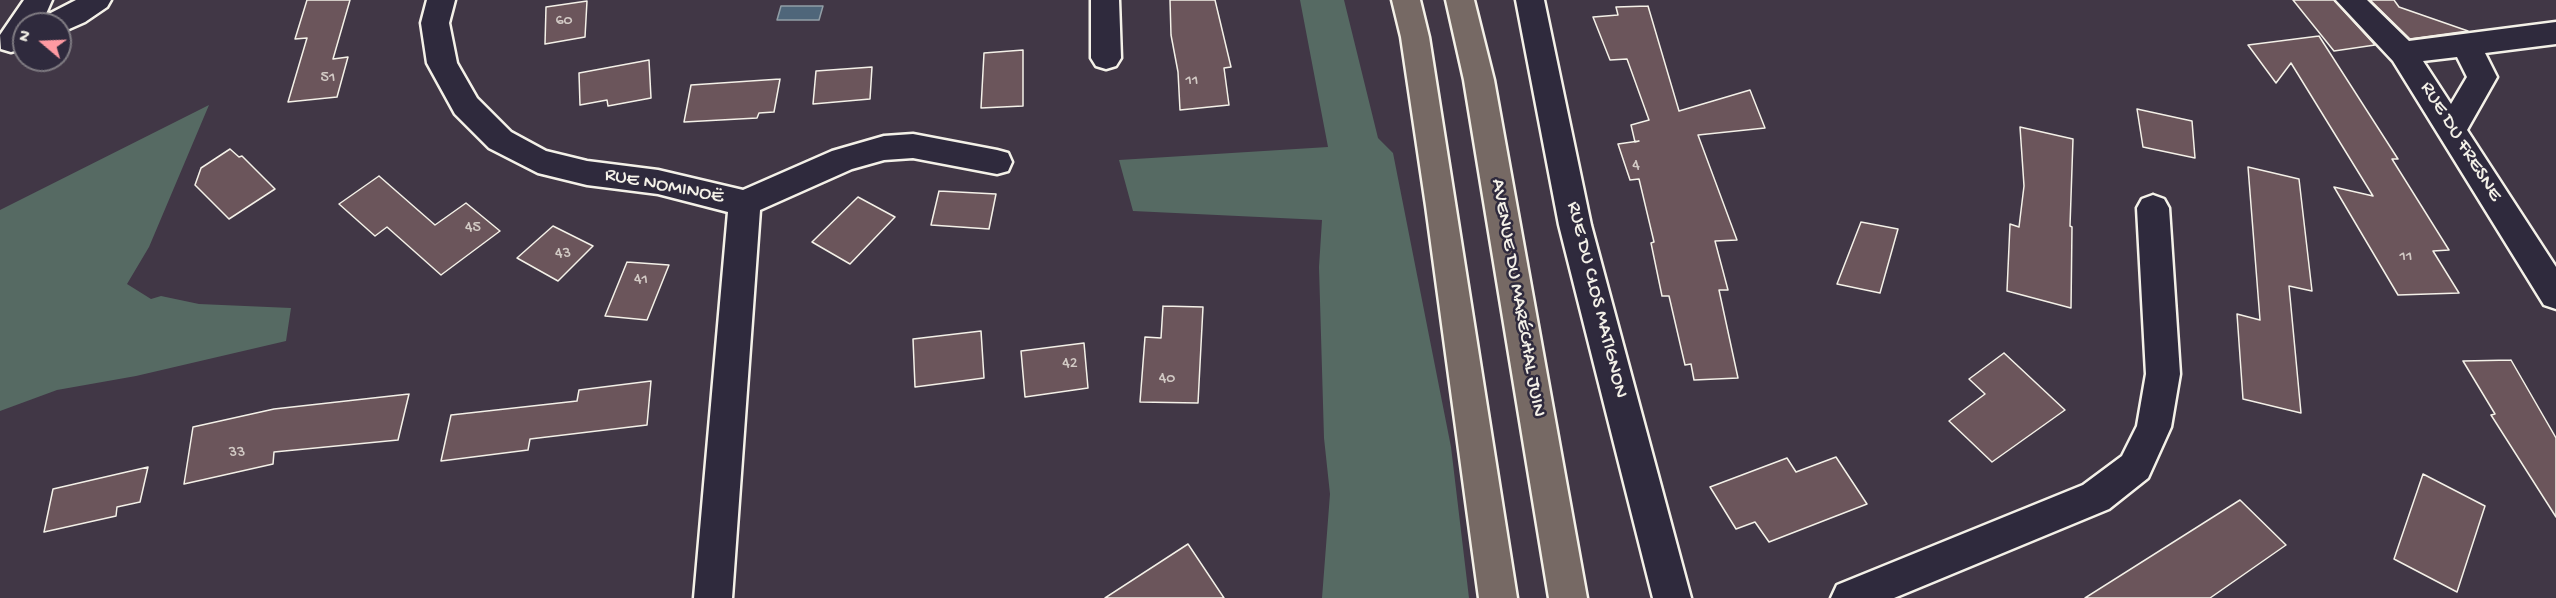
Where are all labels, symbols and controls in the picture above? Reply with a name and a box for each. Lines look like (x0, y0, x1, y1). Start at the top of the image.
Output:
north arrow (12, 12, 72, 72)
house number: 60 (555, 12, 573, 32)
text: N (16, 29, 37, 45)
house number: 51 (321, 69, 335, 89)
house number: 11 (1186, 72, 1198, 92)
street label: RUE DU FRESNE (2414, 78, 2506, 206)
house number: 4 (1632, 157, 1640, 177)
street label: RUE NOMINOË (603, 164, 725, 210)
street label: AVENUE DU MARÉCHAL JUIN (1484, 177, 1550, 419)
street label: RUE DU CLOS MATIGNON (1560, 199, 1632, 401)
house number: 45 (465, 219, 481, 239)
house number: 43 (555, 245, 571, 265)
house number: 11 (2400, 248, 2412, 268)
house number: 41 (634, 271, 648, 291)
house number: 42 (1062, 355, 1078, 375)
house number: 40 (1159, 370, 1175, 390)
house number: 33 (229, 444, 245, 464)

